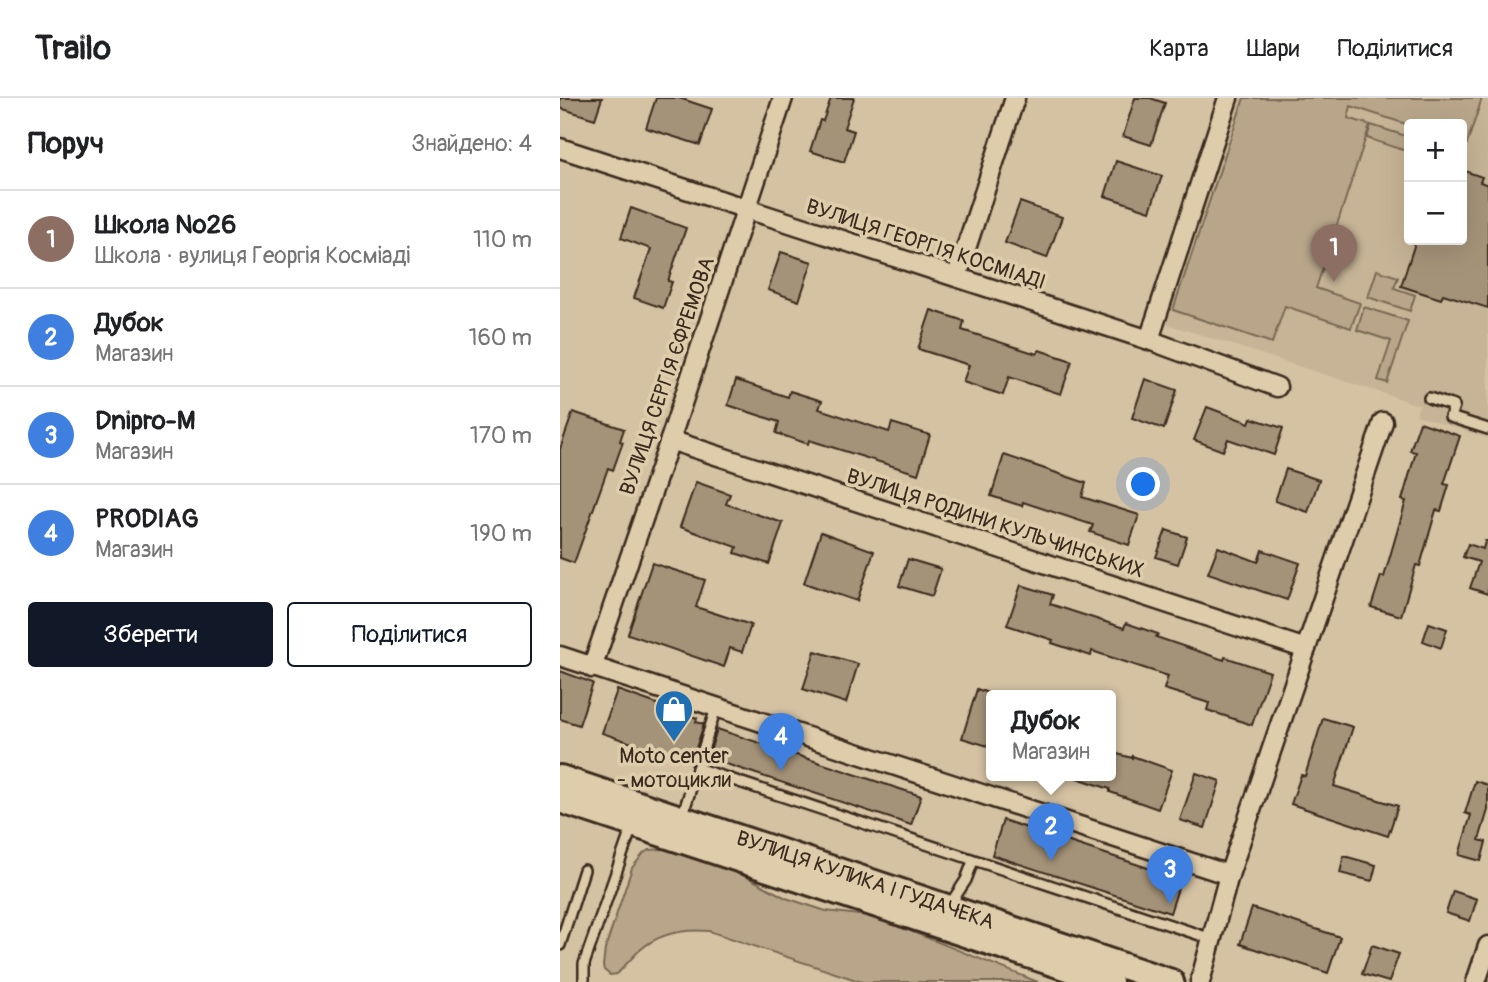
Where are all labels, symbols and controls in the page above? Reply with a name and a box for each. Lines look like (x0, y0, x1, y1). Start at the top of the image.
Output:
text: Trailo (35, 28, 111, 69)
text: Карта (1149, 34, 1209, 63)
text: Шари (1247, 34, 1300, 63)
text: Поділитися (1338, 34, 1453, 63)
map controls (1404, 119, 1467, 245)
button: + (1404, 119, 1467, 182)
text: Поруч (28, 125, 104, 162)
text: Знайдено: 4 (412, 129, 532, 158)
button: − (1404, 182, 1467, 245)
street label: ВУЛИЦЯ ГЕОРГІЯ КОСМІАДІ (803, 193, 1049, 296)
text: Школа №26 (95, 209, 236, 241)
pin: 1 (1311, 224, 1357, 282)
text: 1 (47, 225, 56, 254)
text: 110 m (473, 225, 532, 254)
text: Школа · вулиця Георгія Косміаді (95, 241, 410, 270)
street label: ВУЛИЦЯ СЕРГІЯ ЄФРЕМОВА (614, 253, 721, 499)
text: Дубок (95, 307, 164, 339)
text: 2 (45, 323, 57, 352)
text: 160 m (468, 323, 532, 352)
text: Магазин (95, 339, 174, 368)
text: Dnipro-M (95, 405, 195, 437)
text: 3 (45, 421, 57, 450)
text: 170 m (470, 421, 532, 450)
text: Магазин (95, 437, 174, 466)
street label: ВУЛИЦЯ РОДИНИ КУЛЬЧИНСЬКИХ (843, 463, 1147, 584)
your location (1126, 467, 1160, 501)
text: PRODIAG (95, 503, 199, 535)
text: 4 (44, 519, 58, 548)
text: 190 m (470, 519, 532, 548)
text: Магазин (95, 535, 174, 564)
button: Зберегти (28, 602, 273, 667)
button: Поділитися (287, 602, 532, 667)
shop icon: Moto center - мотоцикли (653, 688, 695, 743)
popup (986, 690, 1116, 781)
text: Дубок (1012, 705, 1081, 737)
pin: 4 (758, 713, 804, 771)
text: Магазин (1012, 737, 1090, 766)
place label: Moto center - мотоцикли (617, 743, 731, 794)
pin: 2 (1028, 803, 1074, 861)
street label: ВУЛИЦЯ КУЛИКА І ГУДАЧЕКА (733, 825, 998, 936)
pin: 3 (1147, 846, 1193, 904)

